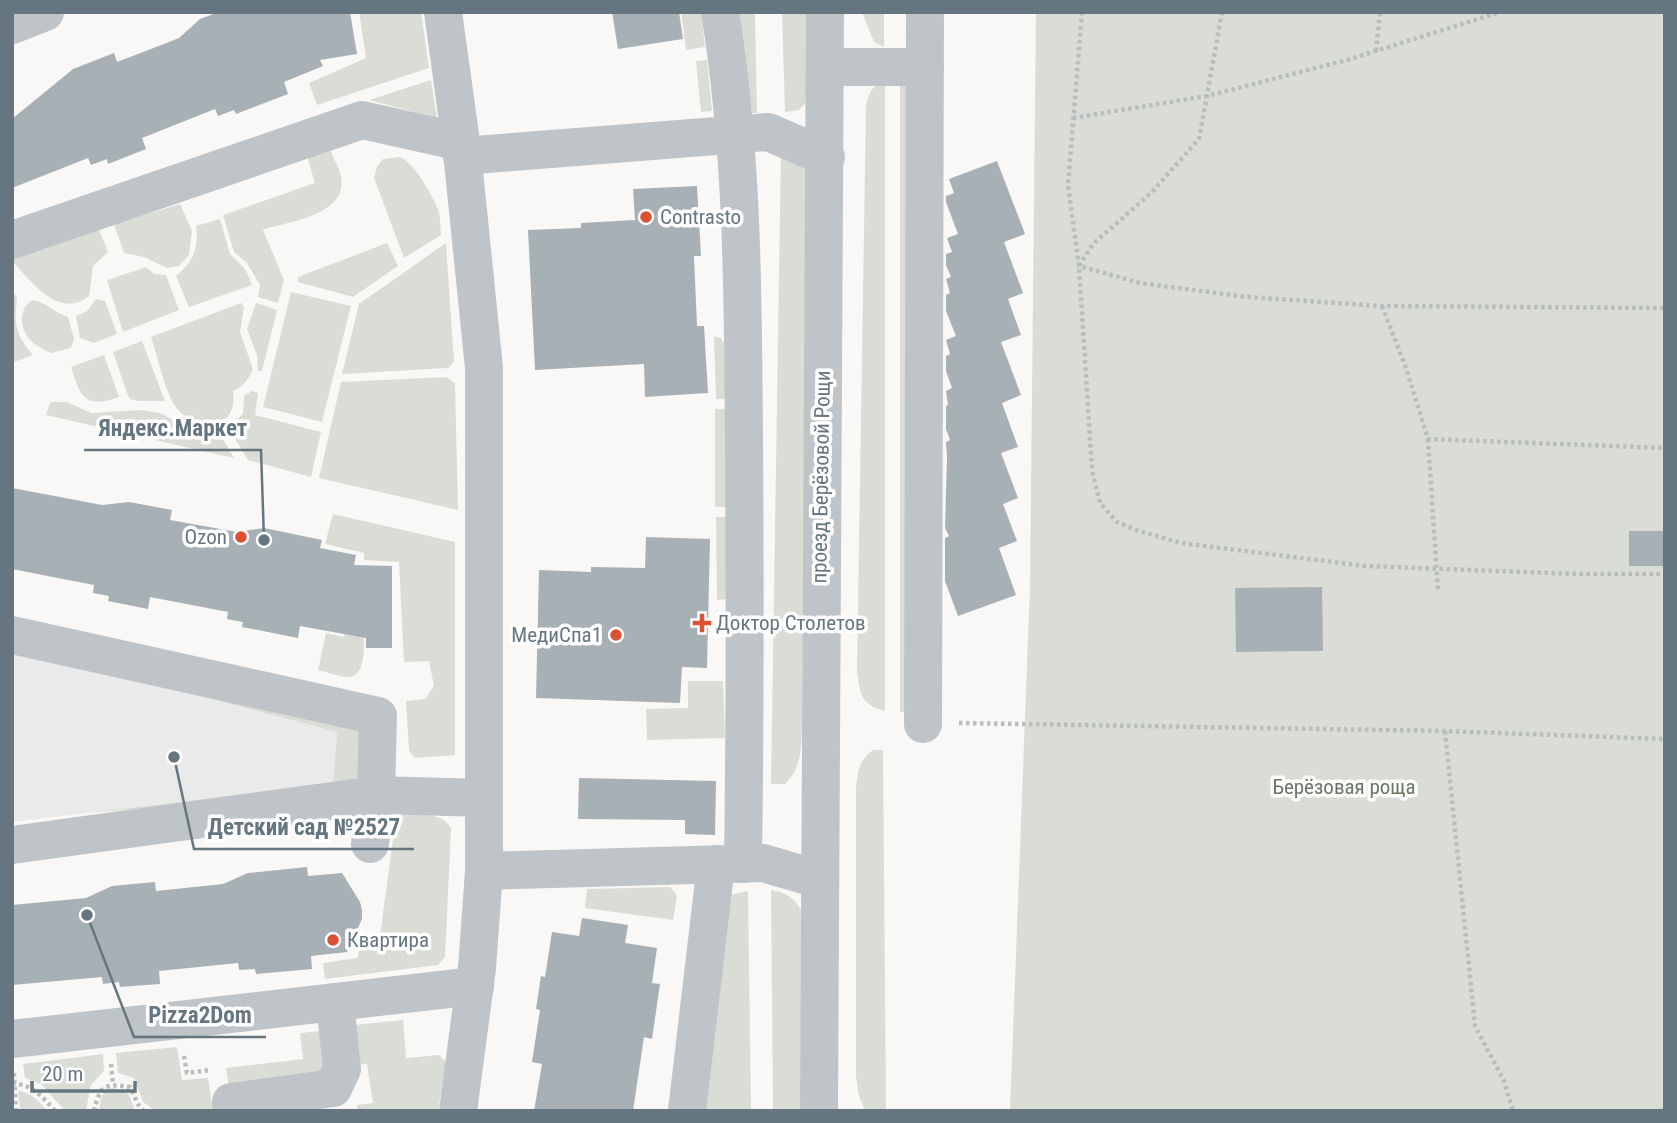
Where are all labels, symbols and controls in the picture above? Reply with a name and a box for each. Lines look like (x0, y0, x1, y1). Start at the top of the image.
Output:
place label: Contrasto (660, 205, 741, 229)
marker: Contrasto (638, 209, 654, 225)
street label: проезд Берёзовой Рощи (807, 370, 835, 584)
callout: Яндекс.Маркет (84, 406, 261, 450)
text: Яндекс.Маркет (98, 415, 247, 442)
place label: Ozon (185, 525, 227, 549)
marker: Ozon (233, 529, 249, 545)
place label: Доктор Столетов (716, 611, 866, 635)
marker: Доктор Столетов (694, 615, 710, 631)
place label: МедиСпа1 (511, 623, 602, 647)
marker: МедиСпа1 (608, 627, 624, 643)
park label: Берёзовая роща (1272, 775, 1416, 799)
callout: Детский сад №2527 (194, 805, 414, 849)
text: Детский сад №2527 (208, 814, 400, 841)
place label: Квартира (347, 928, 429, 952)
marker: Квартира (325, 932, 341, 948)
callout: Pizza2Dom (134, 993, 266, 1037)
text: Pizza2Dom (148, 1002, 252, 1029)
scale bar (32, 1050, 135, 1094)
text: 20 m (42, 1062, 83, 1086)

